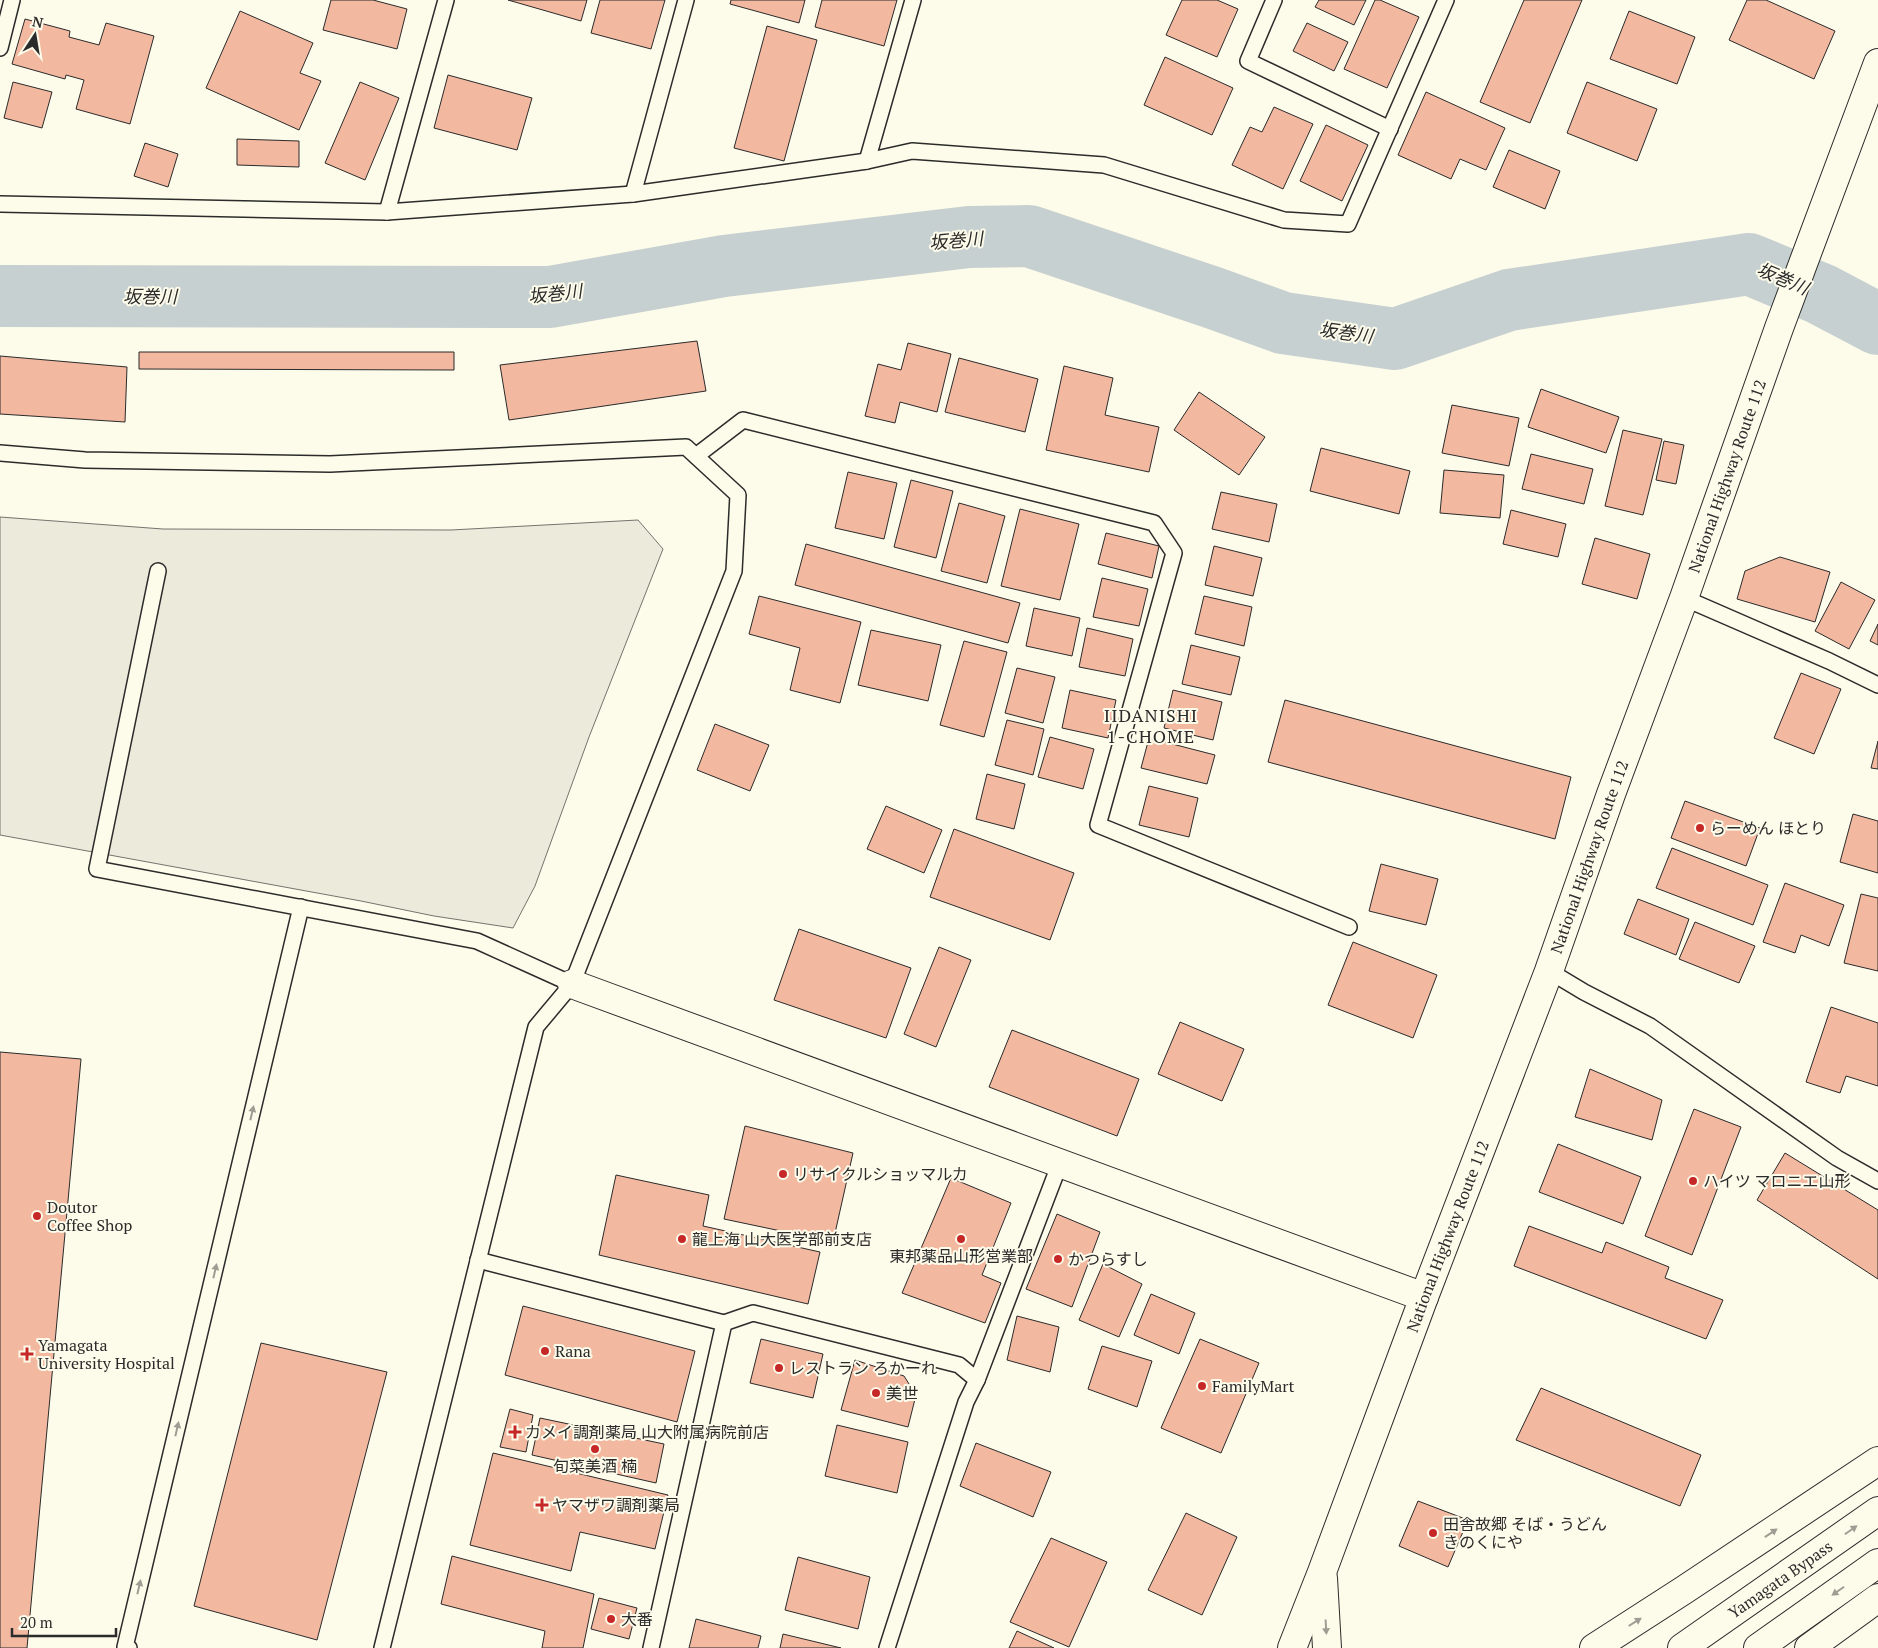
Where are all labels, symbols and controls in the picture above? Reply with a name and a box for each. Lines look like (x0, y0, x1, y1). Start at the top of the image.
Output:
north arrow (10, 10, 60, 60)
text: N (31, 11, 45, 32)
water label: 坂巻川 (928, 226, 986, 254)
water label: 坂巻川 (1753, 256, 1814, 300)
water label: 坂巻川 (527, 278, 585, 308)
water label: 坂巻川 (123, 284, 179, 308)
water label: 坂巻川 (1318, 316, 1376, 348)
street label: National Highway Route 112 (1683, 377, 1771, 576)
district label: IIDANISHI 1-CHOME (1104, 703, 1198, 748)
street label: National Highway Route 112 (1545, 757, 1633, 956)
place label: らーめん ほとり (1710, 817, 1826, 839)
marker: らーめん ほとり (1694, 822, 1706, 834)
one-way arrow (248, 1105, 256, 1120)
street label: National Highway Route 112 (1401, 1138, 1494, 1335)
place label: リサイクルショッマルカ (793, 1163, 968, 1185)
marker: リサイクルショッマルカ (777, 1168, 789, 1180)
place label: ハイツ マロニエ山形 (1703, 1170, 1851, 1192)
marker: ハイツ マロニエ山形 (1687, 1175, 1699, 1187)
place label: Doutor Coffee Shop (47, 1196, 132, 1236)
marker: Doutor Coffee Shop (31, 1210, 43, 1222)
place label: 龍上海 山大医学部前支店 (692, 1228, 872, 1250)
marker: 龍上海 山大医学部前支店 (676, 1233, 688, 1245)
marker: 東邦薬品山形営業部 (955, 1233, 967, 1245)
place label: 東邦薬品山形営業部 (889, 1245, 1033, 1267)
place label: かつらすし (1068, 1248, 1148, 1270)
marker: かつらすし (1052, 1253, 1064, 1265)
one-way arrow (211, 1263, 219, 1278)
place label: Yamagata University Hospital (38, 1334, 175, 1374)
place label: Rana (555, 1340, 591, 1362)
marker: Rana (539, 1345, 551, 1357)
marker: Yamagata University Hospital (20, 1347, 34, 1361)
place label: レストラン ろかーれ (789, 1357, 937, 1379)
marker: レストラン ろかーれ (773, 1362, 785, 1374)
place label: FamilyMart (1212, 1375, 1294, 1397)
marker: FamilyMart (1196, 1380, 1208, 1392)
place label: 美世 (886, 1382, 918, 1404)
marker: 美世 (870, 1387, 882, 1399)
one-way arrow (173, 1421, 181, 1436)
place label: カメイ調剤薬局 山大附属病院前店 (525, 1421, 769, 1443)
marker: カメイ調剤薬局 山大附属病院前店 (509, 1426, 521, 1438)
marker: 旬菜美酒 楠 (589, 1443, 601, 1455)
place label: 旬菜美酒 楠 (553, 1455, 637, 1477)
place label: ヤマザワ調剤薬局 (552, 1494, 680, 1516)
marker: ヤマザワ調剤薬局 (536, 1499, 548, 1511)
place label: 田舎故郷 そば・うどん きのくにや (1443, 1513, 1607, 1553)
one-way arrow (1844, 1525, 1857, 1535)
marker: 田舎故郷 そば・うどん きのくにや (1427, 1527, 1439, 1539)
one-way arrow (1764, 1528, 1777, 1538)
street label: Yamagata Bypass (1724, 1535, 1837, 1623)
one-way arrow (136, 1579, 144, 1594)
one-way arrow (1831, 1586, 1845, 1596)
scale bar (12, 1606, 116, 1638)
place label: 大番 (621, 1608, 653, 1630)
text: 20 m (20, 1612, 53, 1632)
marker: 大番 (605, 1613, 617, 1625)
one-way arrow (1628, 1617, 1641, 1627)
one-way arrow (1322, 1620, 1330, 1636)

